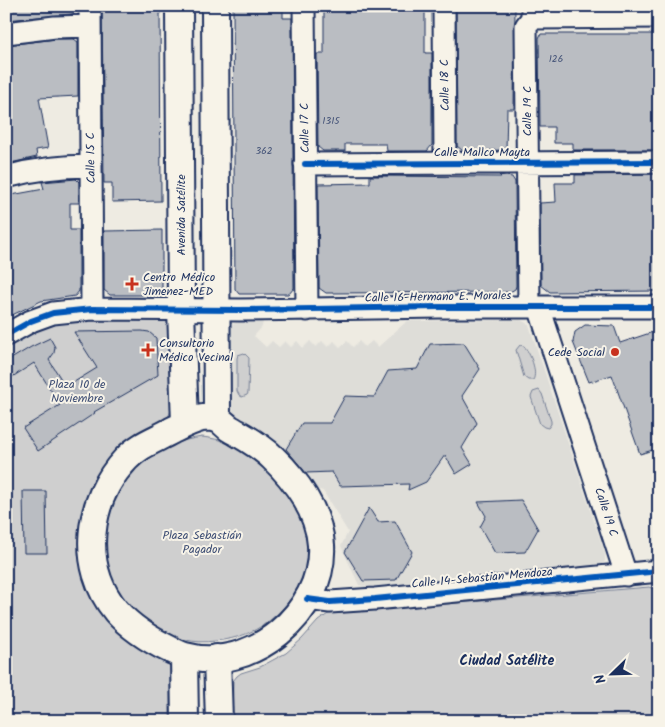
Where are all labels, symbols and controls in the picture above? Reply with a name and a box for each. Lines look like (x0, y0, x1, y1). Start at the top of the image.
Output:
house number: 126 (549, 51, 563, 67)
street label: Calle 18 C (435, 59, 455, 111)
street label: Calle 19 C (518, 86, 537, 136)
street label: Calle 17 C (295, 103, 315, 153)
house number: 1315 (322, 113, 340, 129)
street label: Calle 15 C (81, 132, 101, 184)
house number: 362 (255, 143, 273, 159)
street label: Calle Mallco Mayta (434, 143, 531, 162)
street label: Avenida Satélite (172, 174, 191, 256)
place label: Centro Médico Jimenez-MED (143, 268, 215, 301)
marker: Centro Médico Jimenez-MED (125, 277, 139, 291)
street label: Calle 16-Hermano E. Morales (364, 286, 512, 308)
place label: Consultorio Médico Vecinal (159, 334, 233, 367)
marker: Consultorio Médico Vecinal (141, 343, 155, 357)
place label: Cede Social (548, 343, 605, 362)
marker: Cede Social (609, 346, 621, 358)
park label: Plaza 10 de Noviembre (49, 375, 106, 408)
street label: Calle 19 C (589, 485, 623, 539)
park label: Plaza Sebastián Pagador (162, 526, 242, 559)
street label: Calle 14-Sebastian Mendoza (411, 562, 554, 594)
district label: Ciudad Satélite (460, 650, 555, 672)
north arrow (588, 650, 638, 700)
text: N (589, 670, 613, 687)

